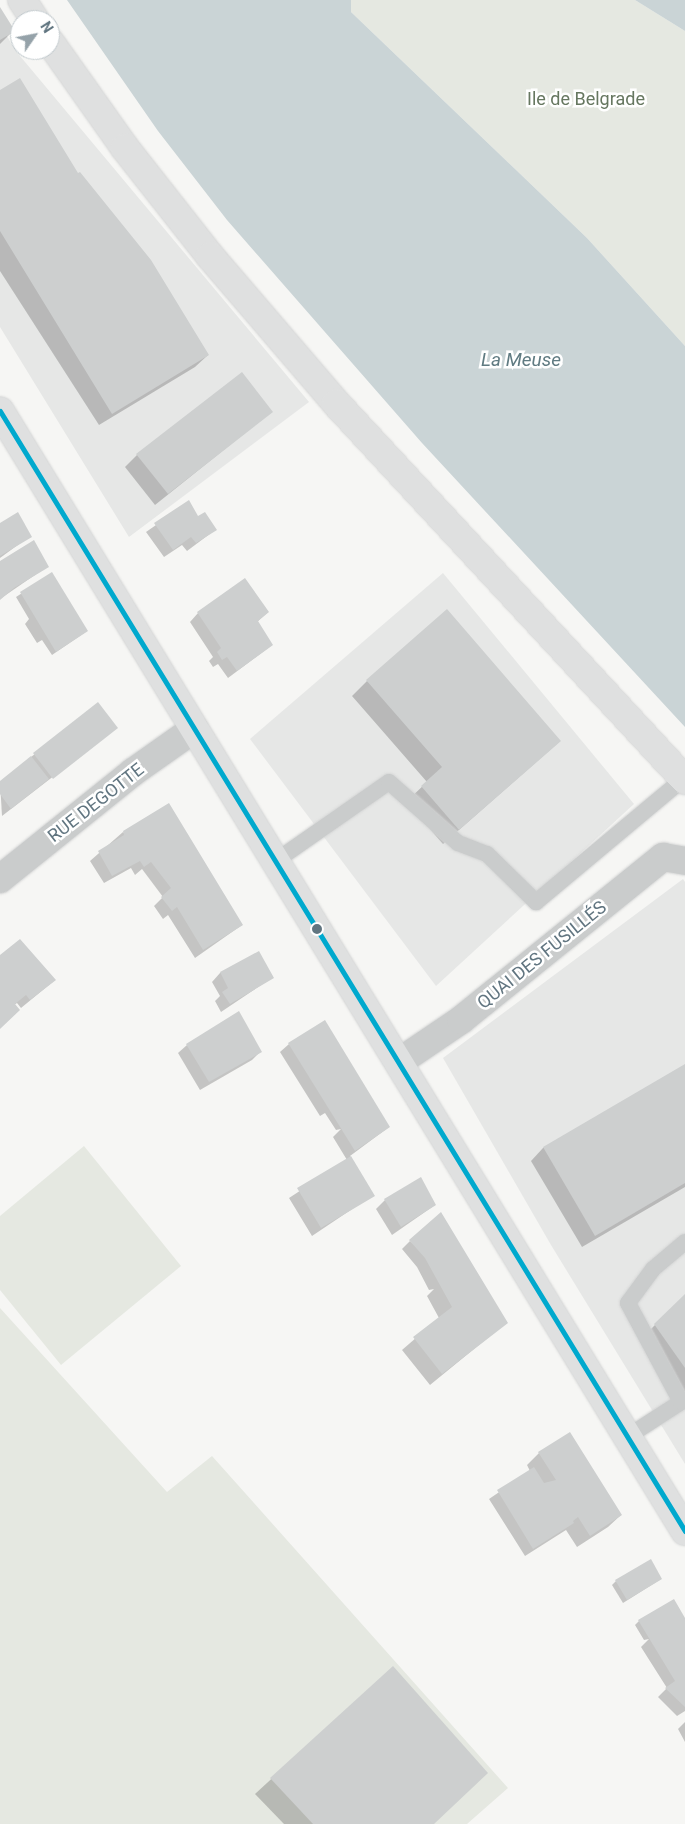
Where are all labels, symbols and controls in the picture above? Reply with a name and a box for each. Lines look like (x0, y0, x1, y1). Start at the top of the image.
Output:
north arrow (10, 10, 60, 60)
text: N (37, 19, 56, 36)
park label: Ile de Belgrade (527, 88, 645, 110)
water label: La Meuse (481, 349, 561, 371)
street label: RUE DEGOTTE (44, 759, 148, 847)
street label: QUAI DES FUSILLÉS (473, 896, 611, 1014)
unlabelled marker (312, 924, 322, 934)

